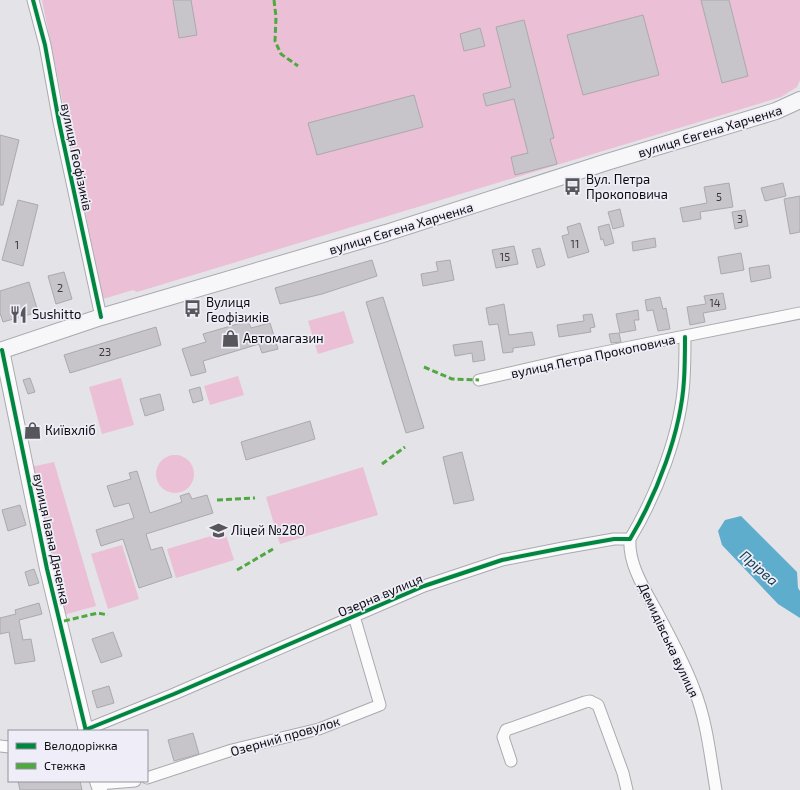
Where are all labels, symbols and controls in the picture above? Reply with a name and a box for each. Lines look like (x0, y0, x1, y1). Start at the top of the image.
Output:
street label: вулиця Євгена Харченка (636, 101, 784, 161)
street label: вулиця Геофізиків (58, 102, 96, 212)
place label: Вул. Петра Прокоповича (586, 171, 668, 202)
bus stop icon: Вул. Петра Прокоповича (563, 176, 583, 196)
house number: 5 (716, 190, 722, 203)
street label: вулиця Євгена Харченка (327, 198, 475, 258)
house number: 3 (737, 212, 743, 225)
house number: 11 (571, 237, 579, 250)
house number: 1 (15, 238, 19, 251)
house number: 15 (500, 250, 510, 263)
house number: 2 (57, 281, 63, 294)
place label: Вулиця Геофізиків (206, 294, 269, 325)
house number: 14 (709, 296, 721, 309)
bus stop icon: Вулиця Геофізиків (183, 299, 203, 319)
restaurant icon: Sushitto (9, 304, 29, 324)
place label: Sushitto (32, 306, 81, 322)
shop icon: Автомагазин (220, 328, 240, 348)
place label: Автомагазин (243, 330, 324, 346)
street label: вулиця Петра Прокоповича (509, 331, 677, 381)
house number: 23 (99, 345, 111, 358)
shop icon: Київхліб (22, 420, 42, 440)
place label: Київхліб (45, 422, 96, 438)
street label: вулиця Івана Дяченка (30, 472, 74, 606)
school or university icon: Ліцей №280 (208, 520, 228, 540)
place label: Ліцей №280 (231, 522, 305, 538)
water label: Прірва (737, 547, 782, 589)
street label: Озерна вулиця (335, 570, 425, 620)
street label: Демидівська вулиця (635, 580, 703, 700)
street label: Озерний провулок (228, 713, 342, 759)
legend (8, 730, 148, 782)
text: Велодоріжка (44, 738, 118, 752)
text: Стежка (44, 758, 86, 772)

